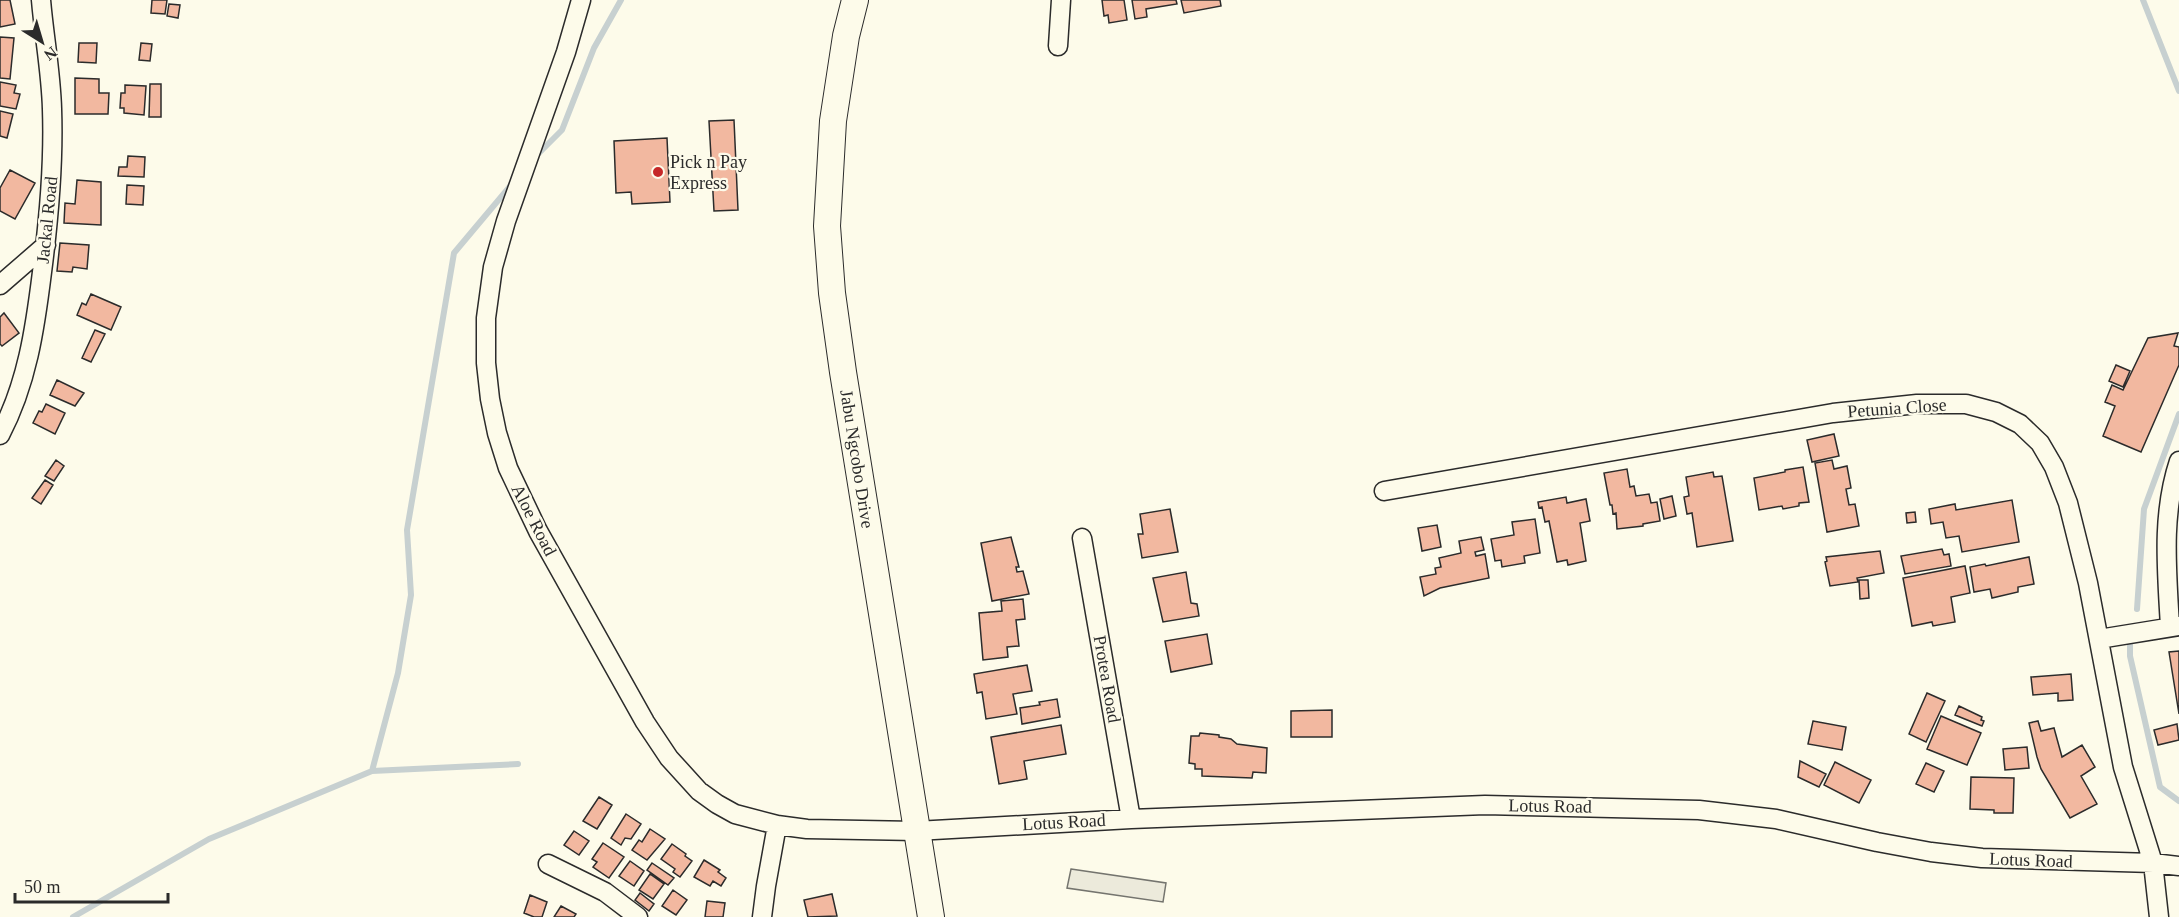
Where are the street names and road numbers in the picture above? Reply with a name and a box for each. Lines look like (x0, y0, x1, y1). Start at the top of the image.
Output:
street label: Jackal Road (32, 175, 62, 265)
street label: Jabu Ngcobo Drive (836, 388, 878, 530)
street label: Petunia Close (1847, 395, 1947, 421)
street label: Aloe Road (508, 481, 560, 559)
street label: Protea Road (1089, 634, 1125, 724)
street label: Lotus Road (1508, 795, 1592, 817)
street label: Lotus Road (1022, 810, 1106, 834)
street label: Lotus Road (1989, 849, 2073, 871)

